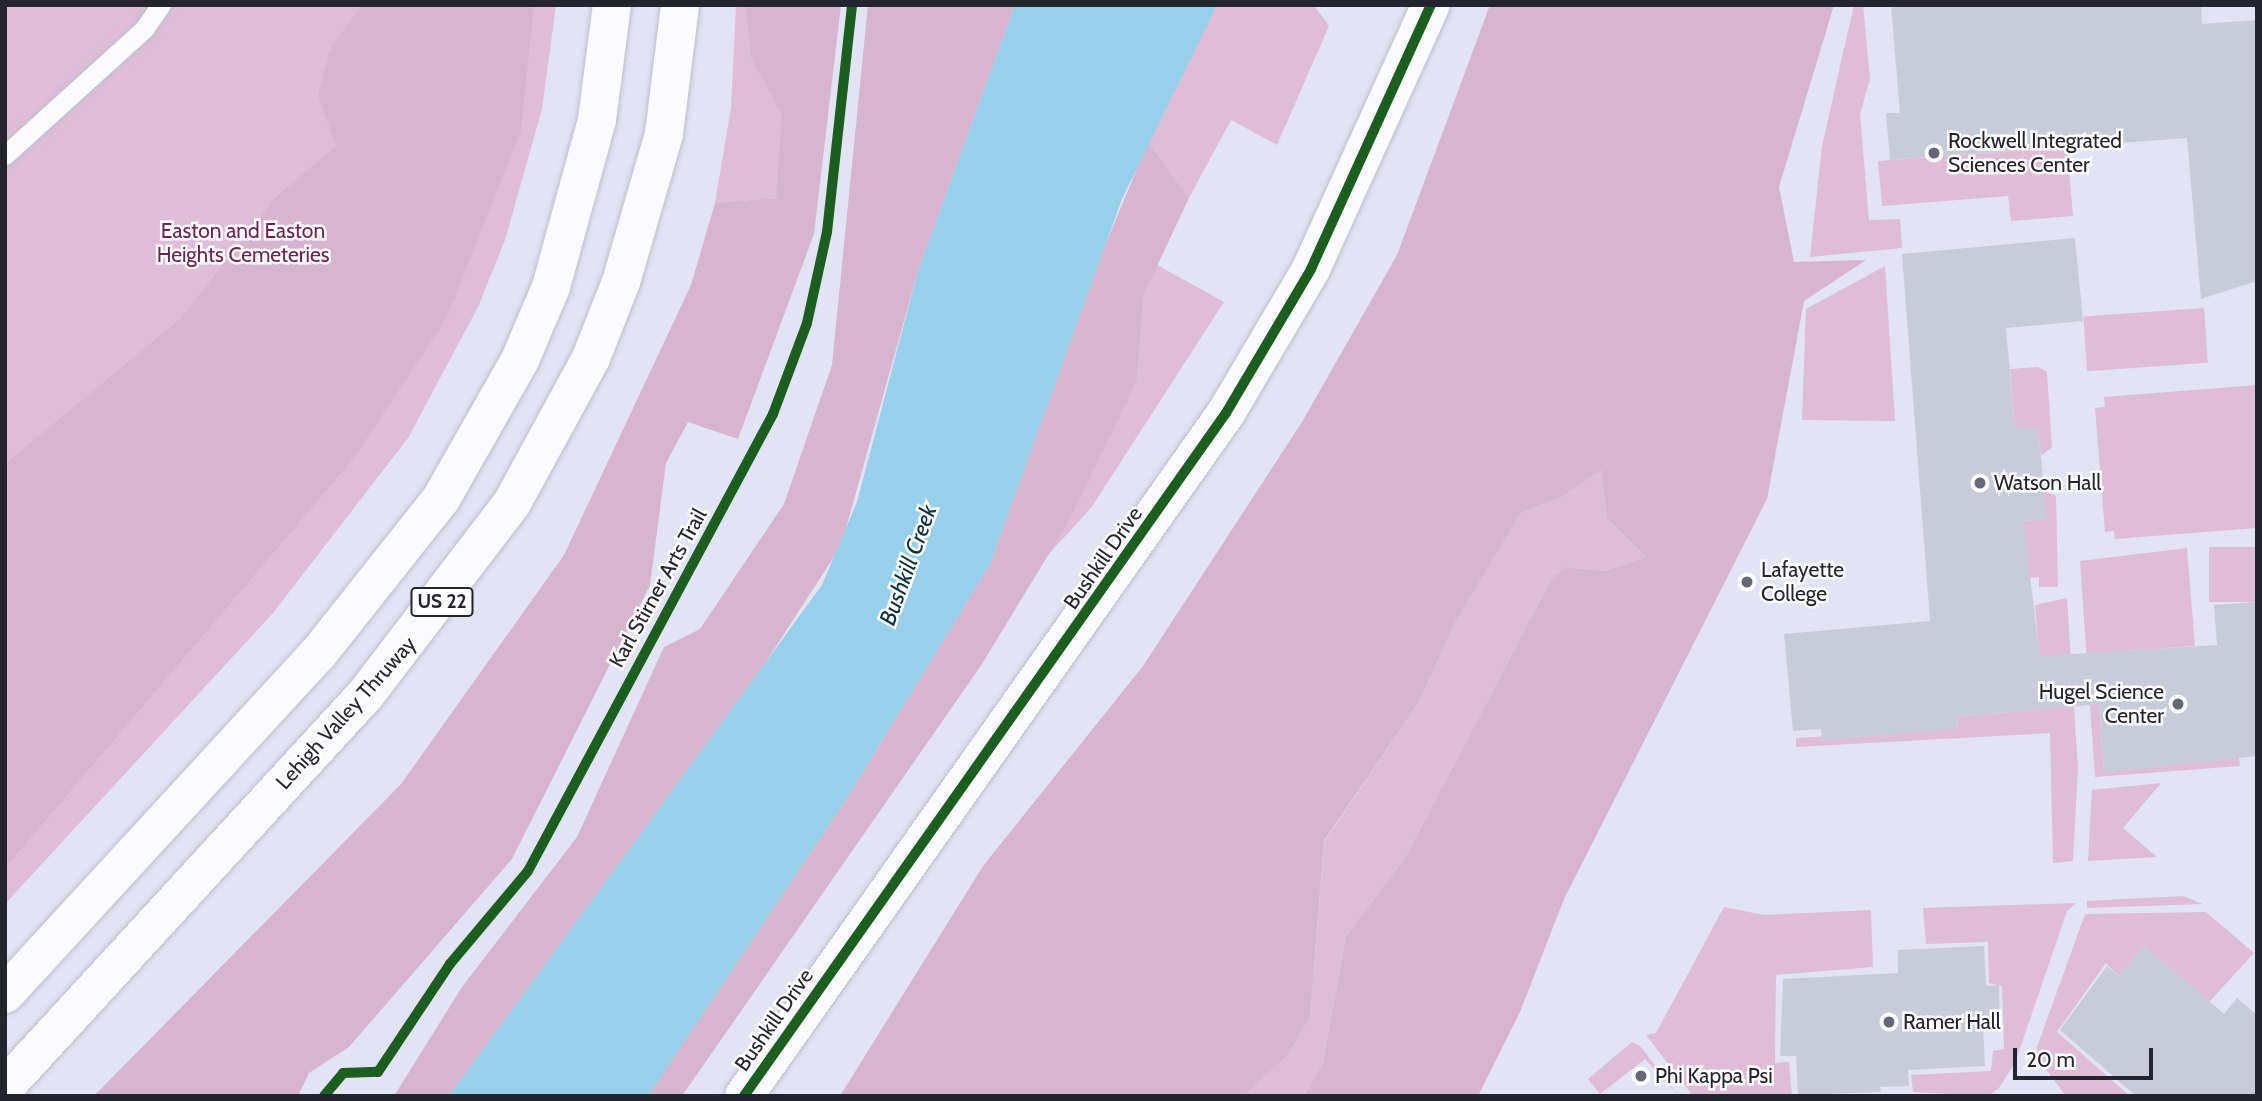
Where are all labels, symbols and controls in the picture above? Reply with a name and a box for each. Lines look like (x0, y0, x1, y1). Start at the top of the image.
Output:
place label: Rockwell Integrated Sciences Center (1948, 128, 2122, 178)
marker: Rockwell Integrated Sciences Center (1926, 145, 1942, 161)
park label: Easton and Easton Heights Cemeteries (157, 218, 329, 268)
place label: Watson Hall (1994, 470, 2101, 496)
marker: Watson Hall (1972, 475, 1988, 491)
water label: Bushkill Creek (874, 501, 942, 629)
street label: Bushkill Drive (1059, 502, 1147, 614)
street label: Karl Stirner Arts Trail (604, 504, 712, 672)
place label: Lafayette College (1761, 557, 1844, 607)
marker: Lafayette College (1739, 574, 1755, 590)
road number: US 22 (409, 586, 475, 618)
street label: Lehigh Valley Thruway (271, 631, 421, 795)
place label: Hugel Science Center (2039, 679, 2164, 729)
marker: Hugel Science Center (2170, 696, 2186, 712)
street label: Bushkill Drive (730, 964, 818, 1076)
place label: Ramer Hall (1903, 1009, 2001, 1035)
marker: Ramer Hall (1881, 1014, 1897, 1030)
scale bar (2017, 1034, 2157, 1078)
text: 20 m (2026, 1047, 2075, 1072)
place label: Phi Kappa Psi (1655, 1063, 1773, 1089)
marker: Phi Kappa Psi (1633, 1068, 1649, 1084)

